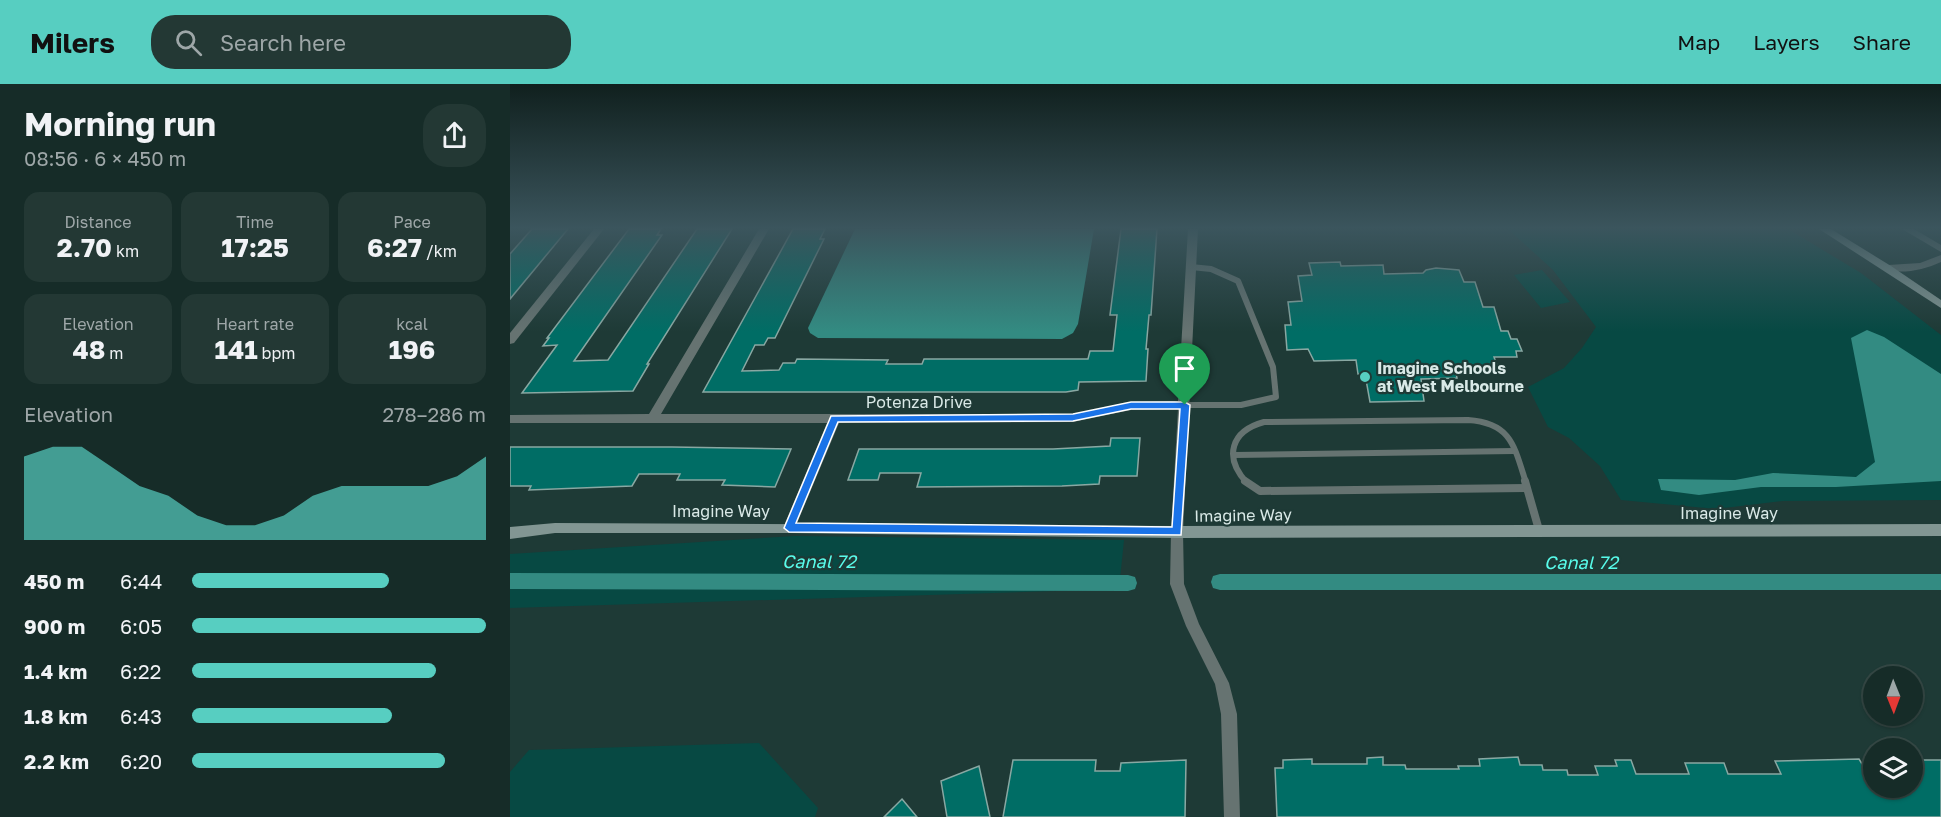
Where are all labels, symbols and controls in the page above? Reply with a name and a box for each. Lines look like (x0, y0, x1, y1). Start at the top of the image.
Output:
search box (151, 15, 571, 69)
text: Milers (30, 26, 115, 59)
icon: search (172, 26, 205, 59)
text: Search here (220, 29, 346, 56)
text: Map (1677, 29, 1720, 55)
text: Layers (1753, 29, 1820, 55)
text: Share (1853, 29, 1911, 55)
text: Morning run (24, 104, 216, 143)
button: share (423, 104, 486, 167)
text: 08:56 · 6 × 450 m (24, 146, 186, 170)
text: Distance (64, 212, 132, 232)
text: Time (236, 212, 274, 232)
text: Pace (393, 212, 431, 232)
text: 2.70 (57, 232, 112, 263)
text: 17:25 (221, 232, 289, 263)
text: 6:27 (367, 232, 422, 263)
text: km (112, 241, 139, 261)
text: /km (422, 241, 457, 261)
text: Elevation (62, 314, 134, 334)
text: Heart rate (216, 314, 294, 334)
text: kcal (396, 314, 428, 334)
text: 48 (72, 334, 105, 365)
text: 141 (215, 334, 258, 365)
text: 196 (389, 334, 435, 365)
text: m (105, 343, 124, 363)
text: bpm (258, 343, 295, 363)
pin (1159, 343, 1210, 405)
icon: arrive (1168, 352, 1201, 385)
place label: Imagine Schools at West Melbourne (1377, 358, 1524, 396)
marker: Imagine Schools at West Melbourne (1358, 370, 1372, 384)
street label: Potenza Drive (866, 392, 972, 412)
text: Elevation (24, 402, 113, 426)
text: 278–286 m (382, 402, 486, 426)
street label: Imagine Way (672, 501, 770, 521)
street label: Imagine Way (1680, 503, 1778, 523)
street label: Imagine Way (1194, 504, 1292, 526)
water label: Canal 72 (782, 550, 858, 572)
water label: Canal 72 (1544, 551, 1620, 573)
text: 450 m (24, 569, 84, 593)
text: 6:44 (120, 569, 163, 593)
text: 900 m (24, 614, 85, 638)
text: 6:05 (120, 614, 162, 638)
text: 1.4 km (24, 659, 87, 683)
text: 6:22 (120, 659, 161, 683)
north arrow (1863, 666, 1923, 726)
map controls (1863, 666, 1923, 798)
text: 1.8 km (24, 704, 88, 728)
text: 6:43 (120, 704, 162, 728)
button: layers (1863, 738, 1923, 798)
text: 2.2 km (24, 749, 89, 773)
text: 6:20 (120, 749, 162, 773)

